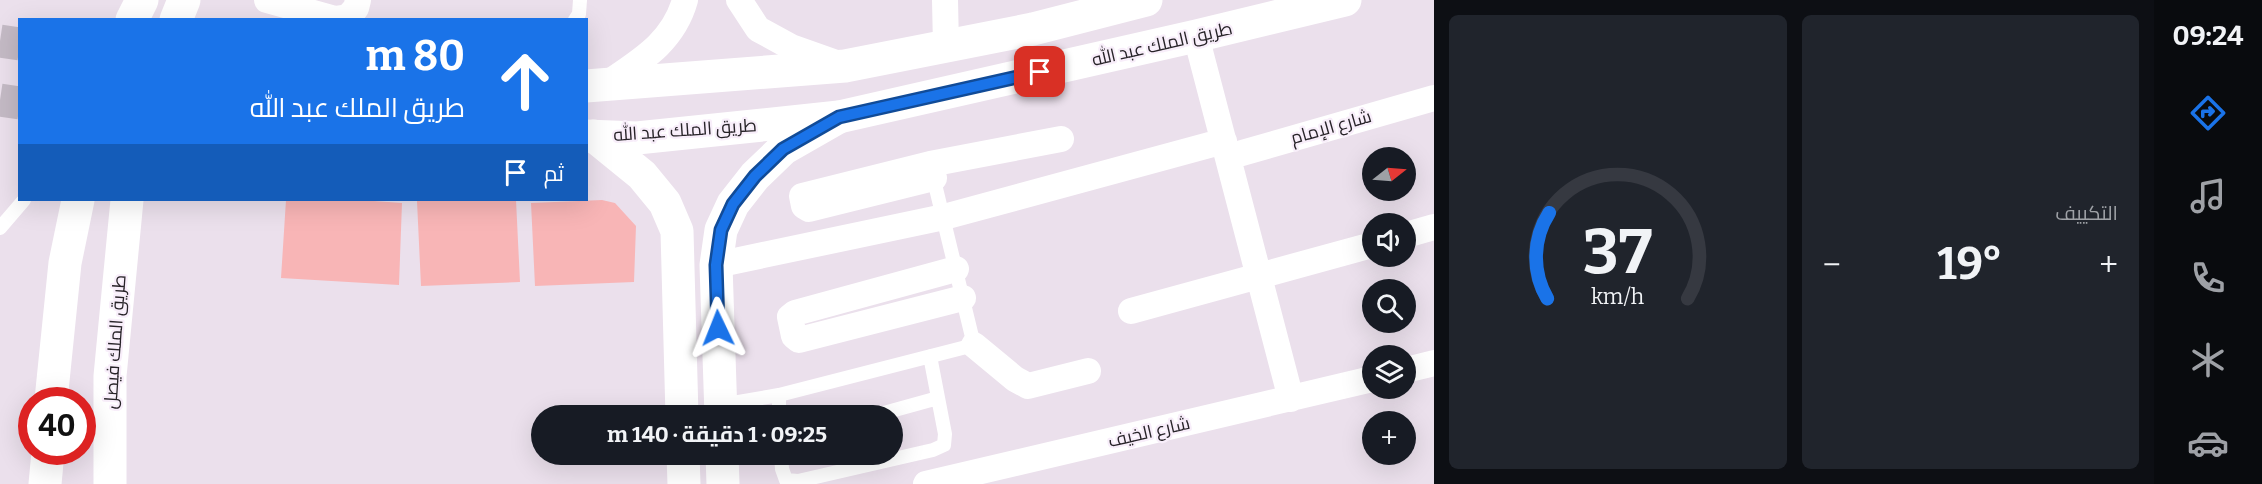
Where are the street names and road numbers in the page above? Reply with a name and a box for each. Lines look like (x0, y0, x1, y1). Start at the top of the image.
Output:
street label: طريق الملك عبد الله (1089, 16, 1235, 72)
street label: شارع الإمام (1288, 105, 1374, 150)
street label: طريق الملك عبد الله (613, 113, 757, 147)
street label: طريق الملك فيصل (99, 274, 132, 410)
street label: شارع الخيف (1106, 412, 1192, 453)

